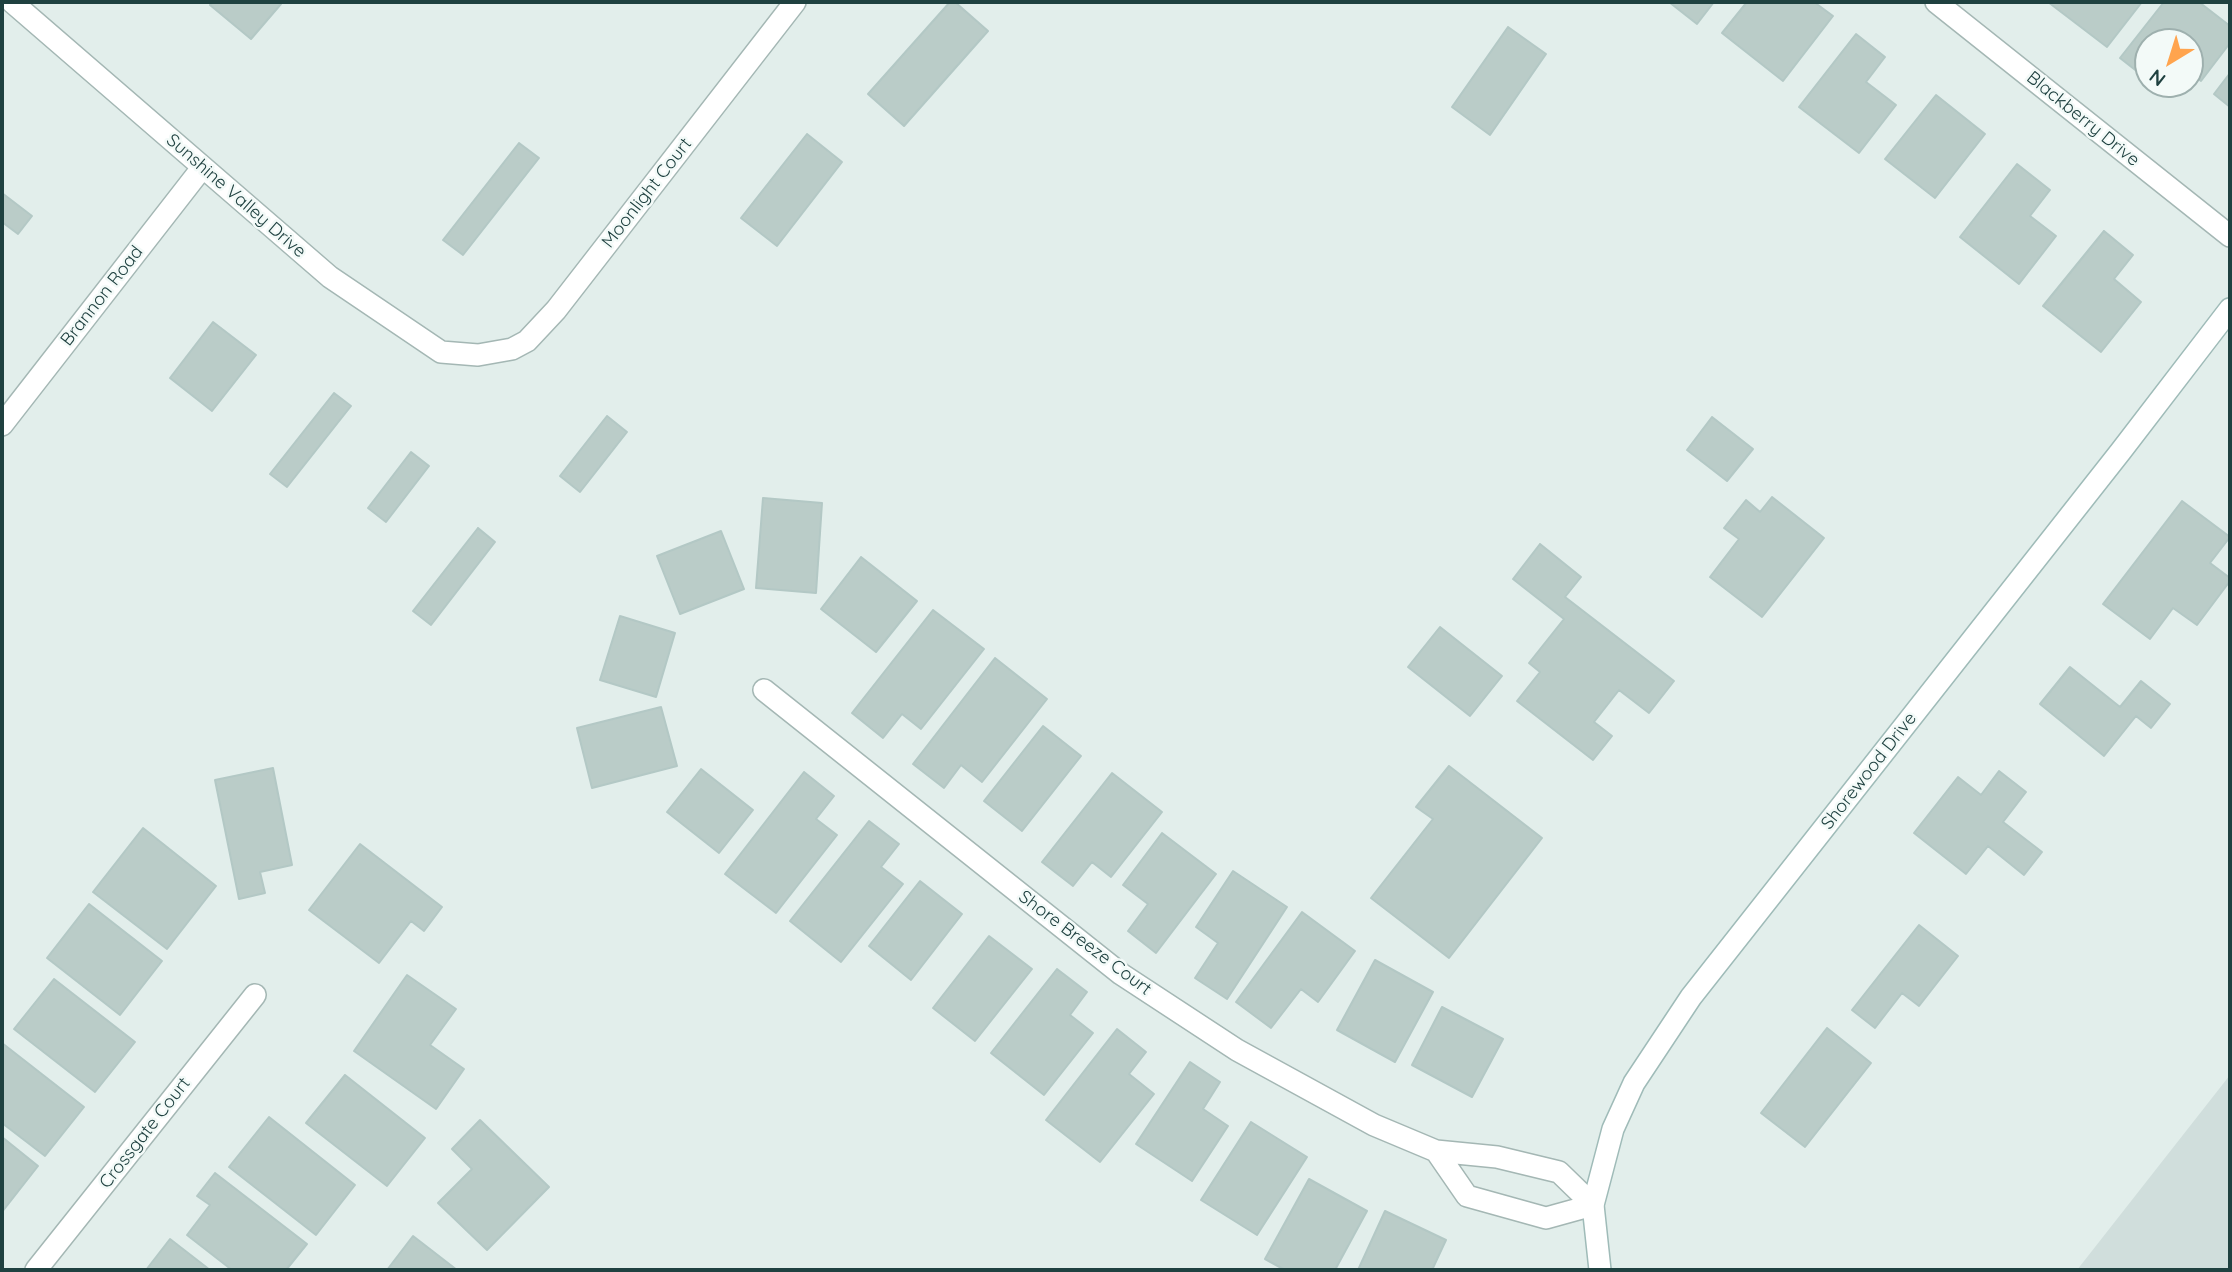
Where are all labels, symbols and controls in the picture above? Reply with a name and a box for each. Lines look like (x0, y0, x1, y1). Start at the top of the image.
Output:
north arrow (2134, 28, 2204, 98)
text: N (2144, 64, 2170, 92)
street label: Blackberry Drive (2022, 67, 2144, 171)
street label: Sunshine Valley Drive (162, 129, 310, 263)
street label: Moonlight Court (597, 134, 697, 252)
street label: Brannon Road (56, 242, 148, 350)
street label: Shorewood Drive (1817, 708, 1921, 834)
street label: Shore Breeze Court (1014, 886, 1156, 1000)
street label: Crossgate Court (95, 1073, 195, 1193)

